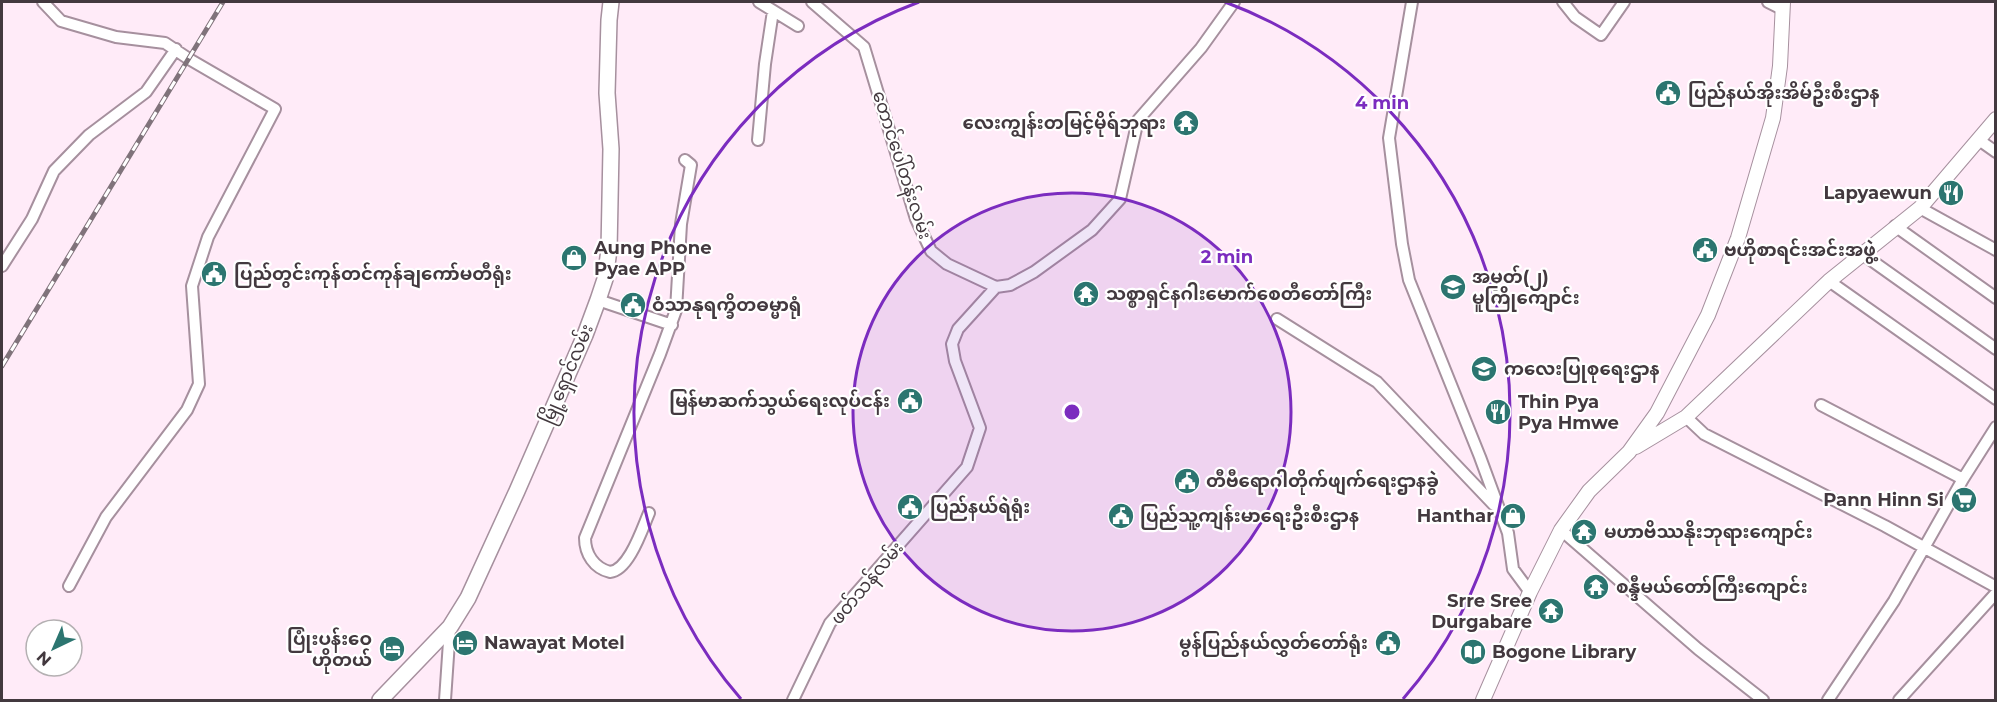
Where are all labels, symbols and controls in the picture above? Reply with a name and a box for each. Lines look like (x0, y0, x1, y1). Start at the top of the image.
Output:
public building icon: ပြည်နယ်အိုးအိမ်ဦးစီးဌာန (1653, 78, 1683, 108)
place label: ပြည်နယ်အိုးအိမ်ဦးစီးဌာန (1688, 81, 1880, 107)
street label: တောင်ပေါ်တန်းလမ်း (864, 87, 938, 243)
text: 4 min (1355, 92, 1409, 114)
temple icon: လေးကျွန်းတမြင့်မိုရ်ဘုရား (1171, 108, 1201, 138)
place label: လေးကျွန်းတမြင့်မိုရ်ဘုရား (963, 111, 1166, 139)
restaurant icon: Lapyaewun (1936, 178, 1966, 208)
place label: Lapyaewun (1823, 182, 1932, 204)
public building icon: ဗဟိုစာရင်းအင်းအဖွဲ့ (1690, 235, 1720, 265)
place label: Aung Phone Pyae APP (593, 237, 712, 280)
place label: ဗဟိုစာရင်းအင်းအဖွဲ့ (1724, 238, 1879, 264)
shop icon: Aung Phone Pyae APP (559, 243, 589, 273)
text: 2 min (1201, 246, 1253, 268)
public building icon: ပြည်တွင်းကုန်တင်ကုန်ချကော်မတီရုံး (199, 259, 229, 289)
place label: ပြည်တွင်းကုန်တင်ကုန်ချကော်မတီရုံး (234, 262, 512, 289)
place label: အမှတ်(၂) မူကြိုကျောင်း (1472, 265, 1580, 313)
school or university icon: အမှတ်(၂) မူကြိုကျောင်း (1438, 272, 1468, 302)
temple icon: သစ္စာရှင်နဂါးမောက်စေတီတော်ကြီး (1071, 279, 1101, 309)
place label: သစ္စာရှင်နဂါးမောက်စေတီတော်ကြီး (1106, 282, 1372, 308)
public building icon: ဝံသာနုရက္ခိတဓမ္မာရုံ (618, 290, 648, 320)
place label: ဝံသာနုရက္ခိတဓမ္မာရုံ (652, 293, 801, 319)
street label: မြို့ရှောင်လမ်း (533, 319, 602, 429)
school or university icon: ကလေးပြုစုရေးဌာန (1469, 354, 1499, 384)
place label: ကလေးပြုစုရေးဌာန (1504, 357, 1660, 383)
public building icon: မြန်မာဆက်သွယ်ရေးလုပ်ငန်း (895, 386, 925, 416)
place label: မြန်မာဆက်သွယ်ရေးလုပ်ငန်း (669, 389, 890, 415)
place label: Thin Pya Pya Hmwe (1518, 391, 1619, 434)
restaurant icon: Thin Pya Pya Hmwe (1483, 397, 1513, 427)
centre of rings (1062, 402, 1082, 422)
public building icon: တီဗီရောဂါတိုက်ဖျက်ရေးဌာနခွဲ (1172, 466, 1202, 496)
place label: တီဗီရောဂါတိုက်ဖျက်ရေးဌာနခွဲ (1206, 469, 1439, 496)
supermarket icon: Pann Hinn Si (1949, 485, 1979, 515)
place label: Pann Hinn Si (1823, 489, 1944, 511)
public building icon: ပြည်နယ်ရဲရုံး (895, 492, 925, 522)
place label: ပြည်နယ်ရဲရုံး (930, 495, 1030, 521)
public building icon: ပြည်သူ့ကျန်းမာရေးဦးစီးဌာန (1106, 501, 1136, 531)
shop icon: Hanthar (1498, 501, 1528, 531)
place label: ပြည်သူ့ကျန်းမာရေးဦးစီးဌာန (1140, 504, 1359, 531)
place label: Hanthar (1417, 505, 1494, 527)
temple icon: မဟာဗိဿနိုးဘုရားကျောင်း (1569, 517, 1599, 547)
place label: မဟာဗိဿနိုးဘုရားကျောင်း (1604, 520, 1813, 547)
street label: ဖတ်သန်လမ်း (824, 536, 911, 632)
temple icon: စန္ဒီမယ်တော်ကြီးကျောင်း (1581, 572, 1611, 602)
place label: စန္ဒီမယ်တော်ကြီးကျောင်း (1616, 575, 1808, 602)
place label: Srre Sree Durgabare (1431, 590, 1532, 633)
temple icon: Srre Sree Durgabare (1536, 596, 1566, 626)
north arrow (24, 618, 84, 678)
place label: ပြုံးပန်းဝေ ဟိုတယ် (287, 627, 372, 674)
hotel icon: Nawayat Motel (450, 628, 480, 658)
public building icon: မွန်ပြည်နယ်လွှတ်တော်ရုံး (1373, 628, 1403, 658)
place label: မွန်ပြည်နယ်လွှတ်တော်ရုံး (1179, 631, 1368, 657)
place label: Nawayat Motel (484, 632, 625, 654)
hotel icon: ပြုံးပန်းဝေ ဟိုတယ် (377, 634, 407, 664)
library icon: Bogone Library (1458, 637, 1488, 667)
place label: Bogone Library (1492, 641, 1637, 663)
text: N (33, 647, 55, 670)

